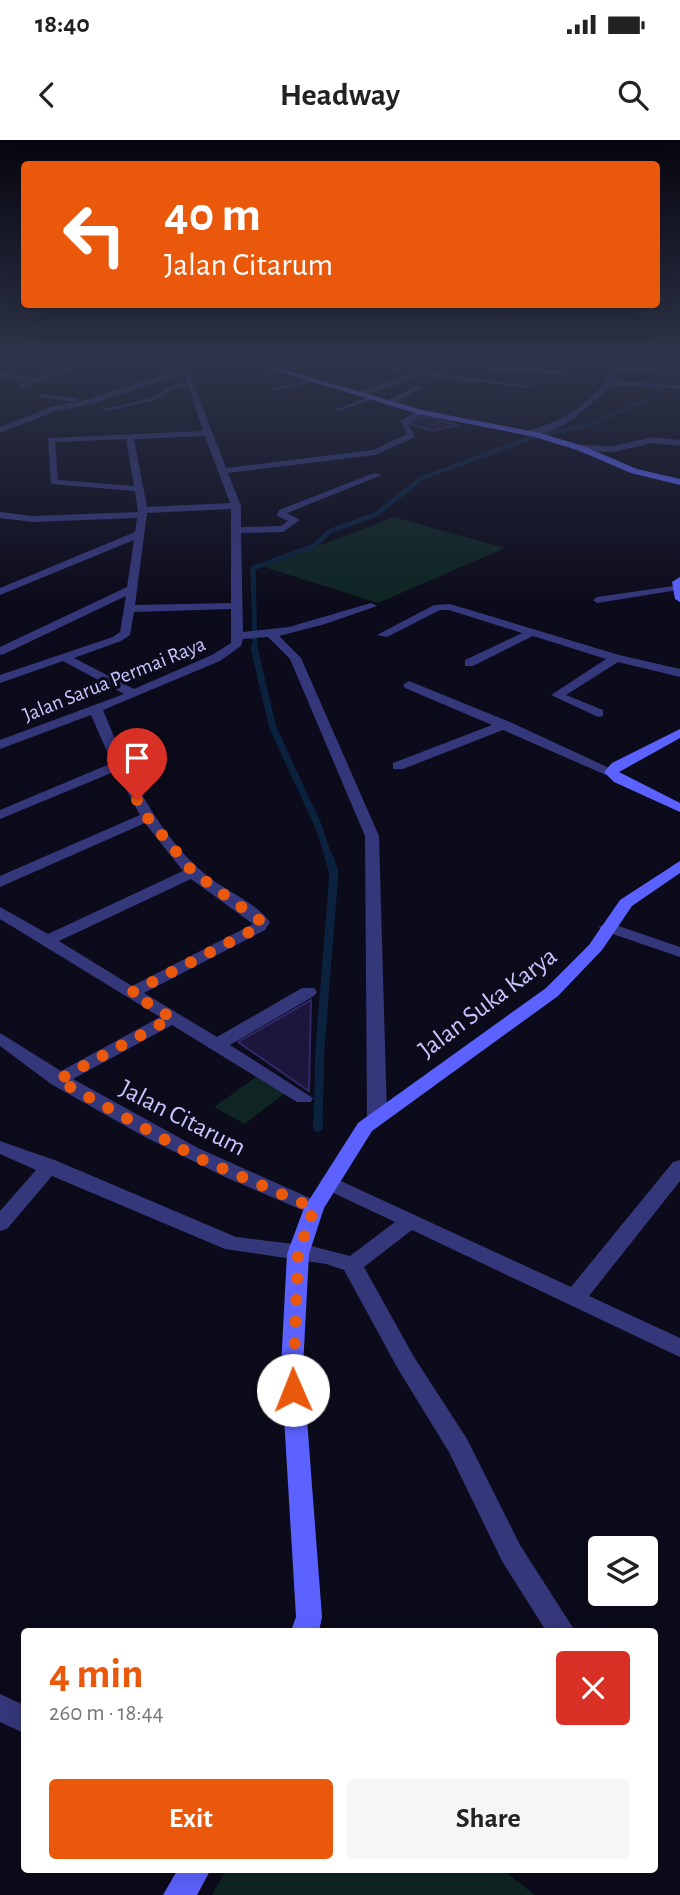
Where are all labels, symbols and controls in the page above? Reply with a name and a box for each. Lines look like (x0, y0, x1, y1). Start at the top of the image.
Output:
text: 18:40 (35, 11, 90, 37)
icon: back (28, 76, 66, 114)
icon: search (614, 76, 652, 114)
text: Headway (280, 79, 400, 111)
icon: left (49, 189, 140, 280)
text: 40 m (164, 191, 261, 240)
text: Jalan Citarum (164, 249, 333, 281)
street label: Jalan Sarua Permai Raya (20, 633, 209, 726)
pin (107, 728, 167, 800)
icon: arrive (118, 739, 156, 777)
street label: Jalan Suka Karya (414, 943, 562, 1063)
street label: Jalan Citarum (115, 1075, 250, 1161)
position arrow (256, 1353, 330, 1427)
map controls (588, 1536, 658, 1606)
button: layers (588, 1536, 658, 1606)
button: close (556, 1651, 630, 1725)
text: 4 min (49, 1653, 144, 1695)
text: 260 m · 18:44 (49, 1702, 164, 1725)
button: Exit (49, 1779, 333, 1859)
button: Share (347, 1779, 630, 1859)

